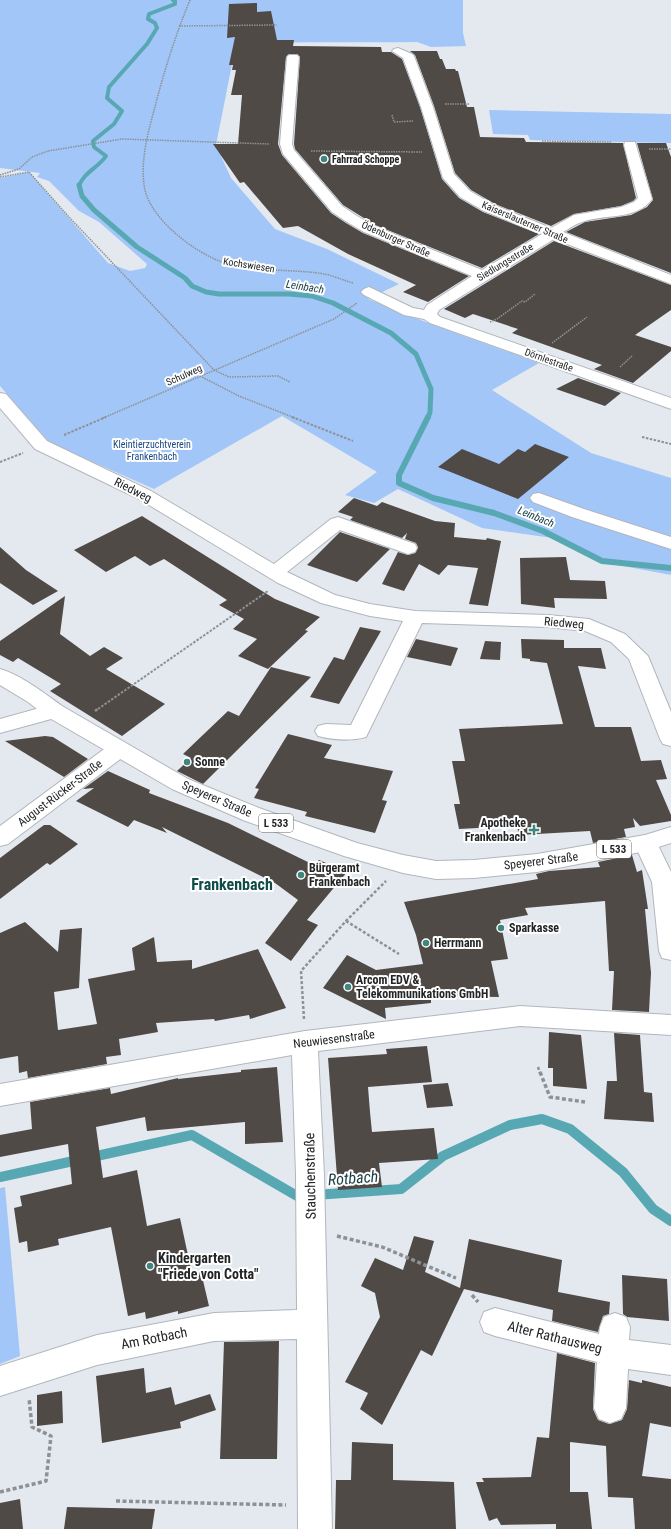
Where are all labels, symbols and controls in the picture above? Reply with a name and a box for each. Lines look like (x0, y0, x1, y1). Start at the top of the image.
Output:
marker: Fahrrad Schoppe (319, 154, 329, 164)
place label: Fahrrad Schoppe (332, 154, 399, 165)
street label: Kaiserslauterner Straße (480, 199, 570, 245)
street label: Ödenburger Straße (360, 218, 433, 259)
street label: Siedlungsstraße (475, 241, 535, 283)
street label: Kochswiesen (222, 256, 276, 275)
water label: Leinbach (285, 278, 325, 296)
street label: Dörnlestraße (523, 346, 575, 374)
street label: Schulweg (164, 362, 204, 388)
park label: Kleintierzuchtverein Frankenbach (113, 439, 191, 462)
street label: Riedweg (112, 475, 154, 505)
water label: Leinbach (516, 504, 556, 530)
street label: Riedweg (543, 614, 585, 632)
place label: Sonne (195, 755, 225, 769)
street label: August-Rücker-Straße (15, 756, 105, 829)
marker: Sonne (182, 757, 192, 767)
street label: Speyerer Straße (180, 778, 254, 820)
road number: L 533 (259, 814, 293, 832)
place label: Apotheke Frankenbach (465, 816, 526, 844)
marker: Apotheke Frankenbach (529, 825, 539, 835)
road number: L 533 (597, 840, 631, 858)
street label: Speyerer Straße (503, 849, 579, 872)
place label: Bürgeramt Frankenbach (309, 861, 370, 889)
marker: Bürgeramt Frankenbach (296, 870, 306, 880)
district label: Frankenbach (191, 875, 273, 894)
place label: Sparkasse (509, 921, 559, 935)
marker: Sparkasse (496, 923, 506, 933)
place label: Herrmann (434, 936, 482, 950)
marker: Herrmann (421, 938, 431, 948)
place label: Arcom EDV & Telekommunikations GmbH (356, 973, 488, 1001)
marker: Arcom EDV & Telekommunikations GmbH (343, 982, 353, 992)
street label: Neuwiesenstraße (292, 1027, 376, 1051)
street label: Stauchenstraße (301, 1132, 319, 1219)
water label: Rotbach (327, 1167, 379, 1189)
place label: Kindergarten "Friede von Cotta" (158, 1250, 259, 1282)
marker: Kindergarten "Friede von Cotta" (145, 1261, 155, 1271)
street label: Alter Rathausweg (506, 1318, 604, 1356)
street label: Am Rotbach (119, 1324, 189, 1352)

